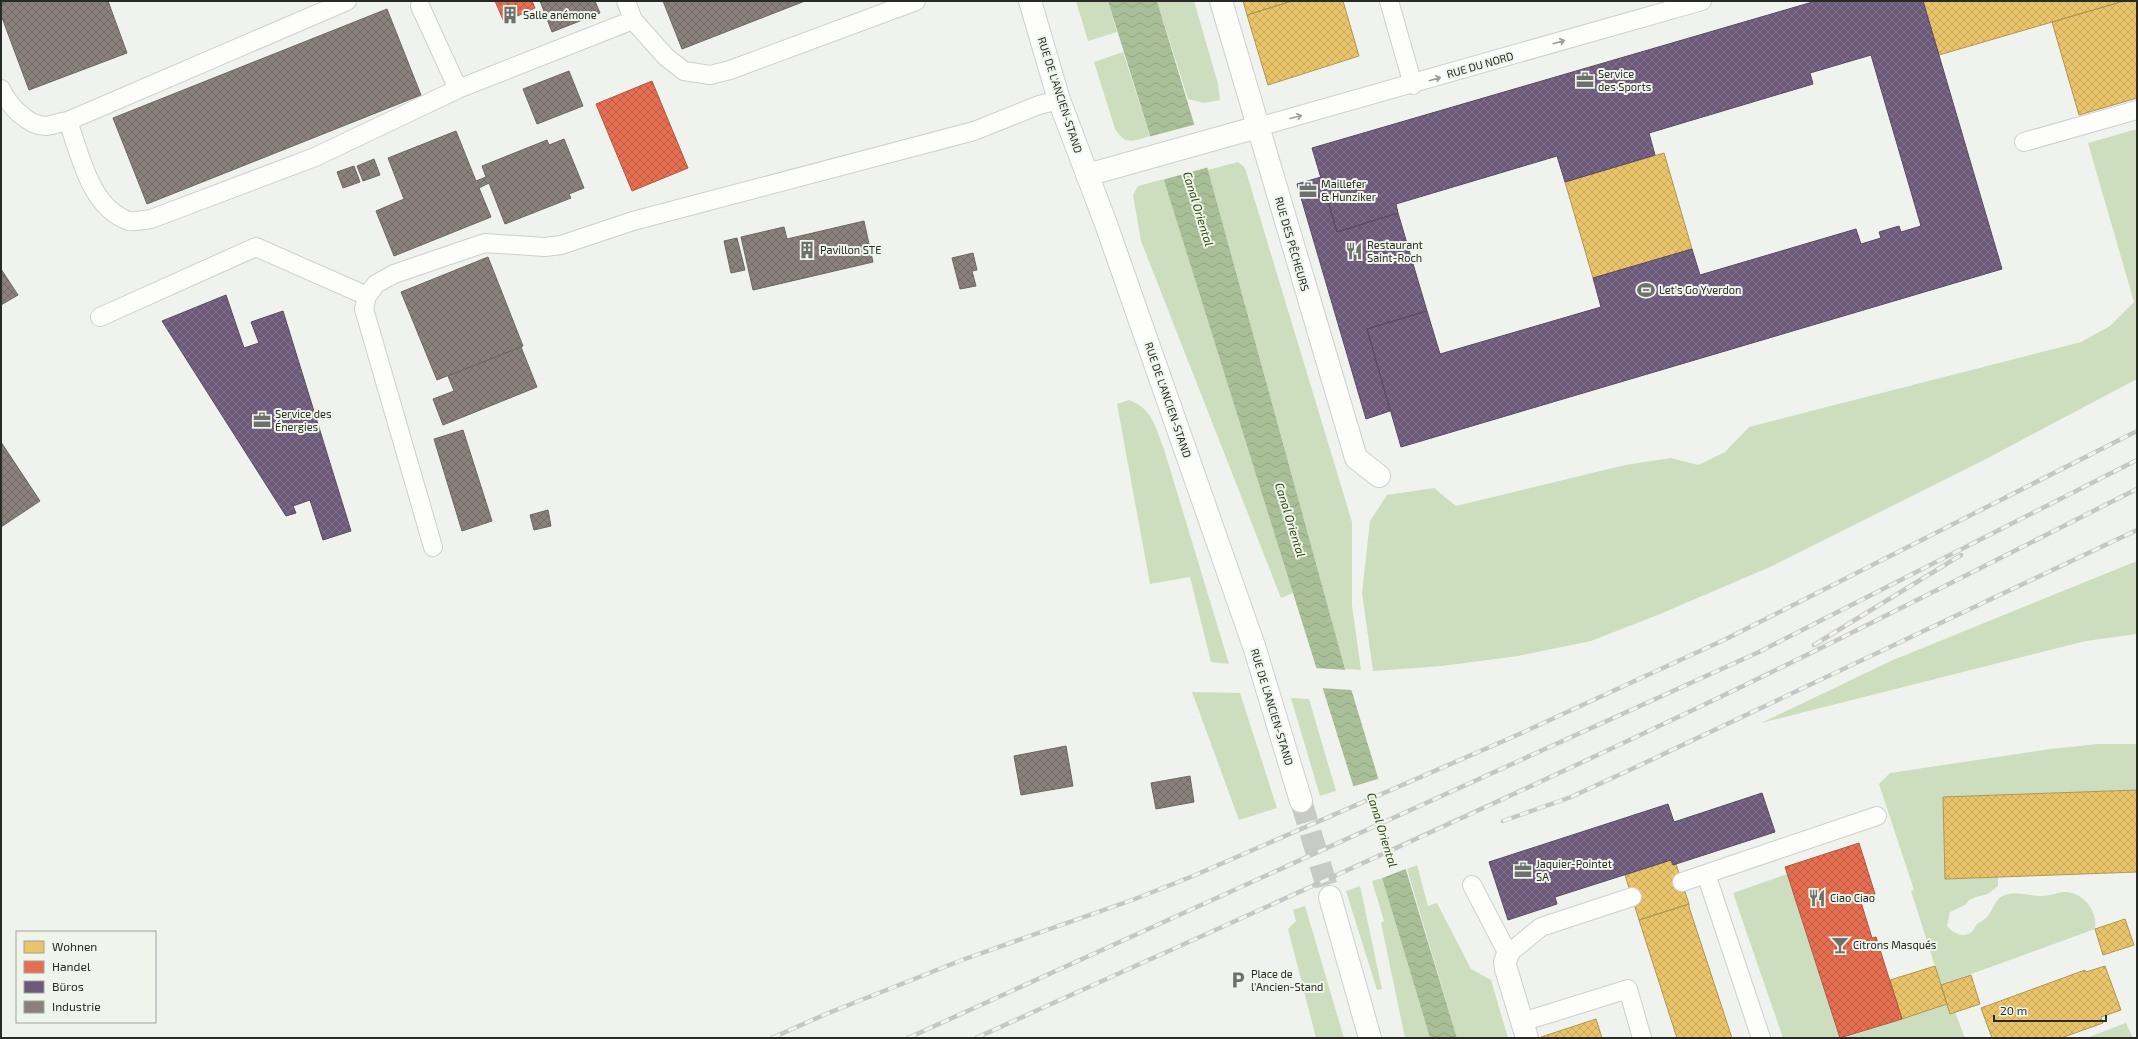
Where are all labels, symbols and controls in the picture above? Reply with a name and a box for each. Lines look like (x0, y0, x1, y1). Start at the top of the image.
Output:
building icon: Salle anémone (500, 5, 520, 25)
place label: Salle anémone (523, 8, 597, 21)
street label: RUE DE L'ANCIEN-STAND (1036, 35, 1085, 155)
one-way arrow (1553, 38, 1566, 45)
street label: RUE DU NORD (1445, 49, 1515, 80)
place label: Service des Sports (1598, 67, 1652, 93)
office icon: Service des Sports (1575, 70, 1595, 90)
one-way arrow (1428, 74, 1441, 82)
one-way arrow (1289, 113, 1302, 120)
water label: Canal Oriental (1181, 170, 1217, 248)
place label: Maillefer & Hunziker (1321, 177, 1377, 203)
office icon: Maillefer & Hunziker (1298, 180, 1318, 200)
street label: RUE DES PÊCHEURS (1273, 195, 1312, 293)
place label: Restaurant Saint-Roch (1367, 238, 1423, 264)
building icon: Pavillon STE (797, 240, 817, 260)
restaurant icon: Restaurant Saint-Roch (1344, 241, 1364, 261)
place label: Pavillon STE (820, 243, 881, 256)
sports icon: Let's Go Yverdon (1636, 280, 1656, 300)
place label: Let's Go Yverdon (1659, 283, 1741, 296)
street label: RUE DE L'ANCIEN-STAND (1143, 340, 1194, 459)
place label: Service des Énergies (275, 407, 332, 433)
office icon: Service des Énergies (252, 410, 272, 430)
water label: Canal Oriental (1273, 481, 1309, 559)
street label: RUE DE L'ANCIEN-STAND (1248, 647, 1296, 767)
water label: Canal Oriental (1365, 791, 1401, 869)
place label: Jaquier-Pointet SA (1536, 857, 1612, 883)
office icon: Jaquier-Pointet SA (1513, 860, 1533, 880)
restaurant icon: Ciao Ciao (1807, 888, 1827, 908)
place label: Ciao Ciao (1830, 891, 1875, 904)
legend (16, 931, 156, 1023)
bar icon: Citrons Masqués (1830, 935, 1850, 955)
place label: Citrons Masqués (1853, 938, 1937, 951)
text: Wohnen (52, 939, 97, 953)
text: Handel (52, 959, 91, 973)
place label: Place de l'Ancien-Stand (1251, 967, 1323, 993)
parking icon: Place de l'Ancien-Stand (1228, 970, 1248, 990)
text: Büros (52, 979, 84, 993)
scale bar (1994, 997, 2106, 1023)
text: Industrie (52, 999, 101, 1013)
text: 20 m (2000, 1003, 2027, 1017)

